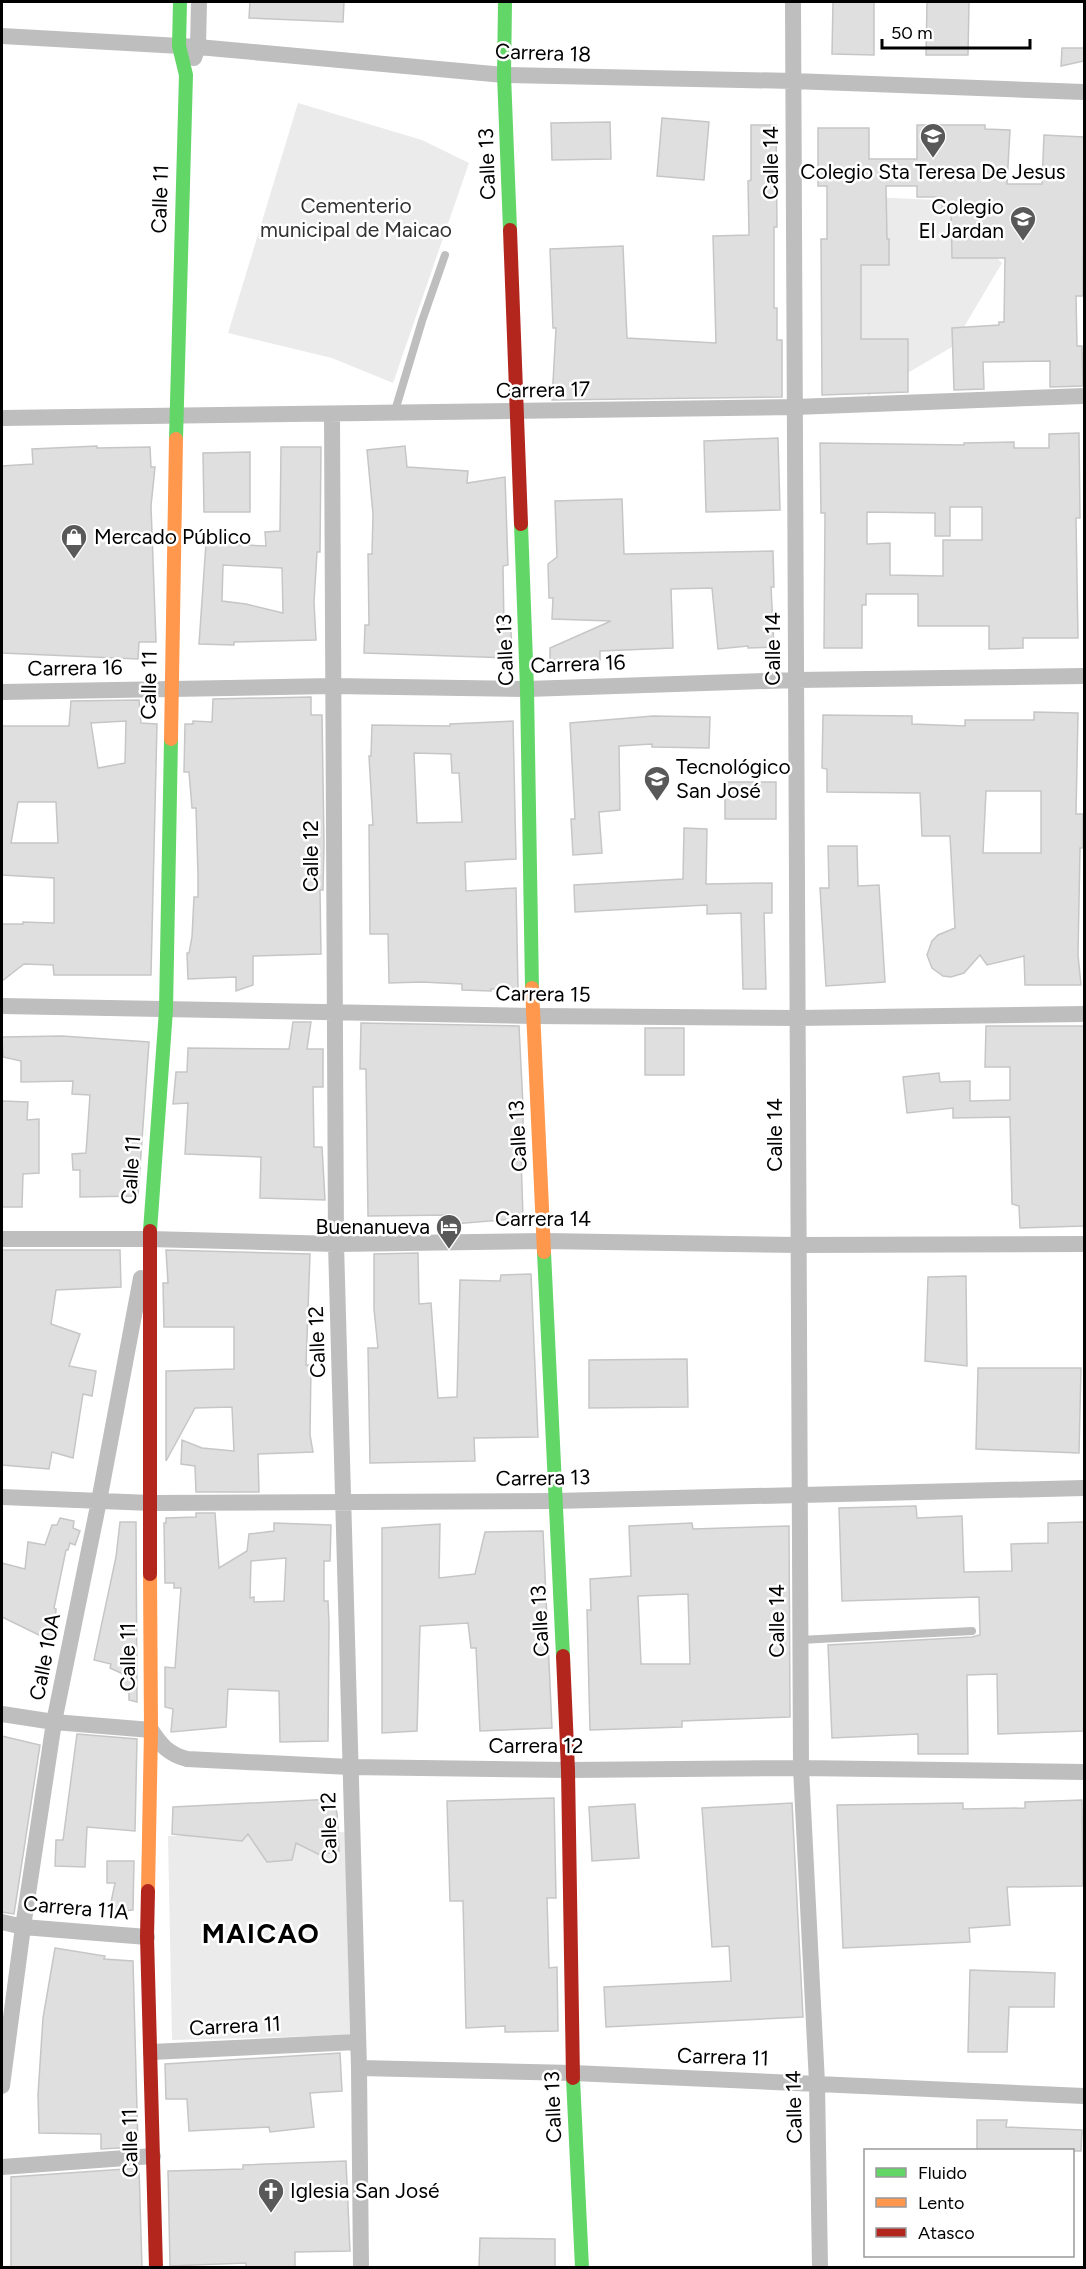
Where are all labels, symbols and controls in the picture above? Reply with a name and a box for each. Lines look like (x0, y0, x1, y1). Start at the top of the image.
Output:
scale bar (882, 12, 1030, 50)
text: 50 m (891, 22, 933, 44)
street label: Carrera 18 (495, 38, 591, 67)
school or university icon: Colegio Sta Teresa De Jesus (918, 121, 948, 159)
street label: Calle 14 (758, 126, 783, 200)
street label: Calle 13 (473, 128, 500, 200)
place label: Colegio Sta Teresa De Jesus (800, 159, 1066, 184)
street label: Calle 11 (146, 164, 173, 234)
park label: Cementerio municipal de Maicao (260, 193, 452, 242)
place label: Colegio El Jardan (918, 194, 1004, 243)
school or university icon: Colegio El Jardan (1008, 204, 1038, 242)
street label: Carrera 17 (496, 376, 590, 403)
shop icon: Mercado Público (59, 522, 89, 560)
place label: Mercado Público (94, 524, 251, 549)
street label: Calle 14 (760, 612, 785, 686)
street label: Calle 13 (491, 614, 518, 686)
street label: Carrera 16 (530, 649, 626, 678)
street label: Calle 11 (135, 650, 162, 720)
street label: Carrera 16 (27, 654, 123, 681)
place label: Tecnológico San José (676, 754, 791, 803)
school or university icon: Tecnológico San José (642, 764, 672, 802)
street label: Calle 12 (298, 820, 323, 892)
street label: Carrera 15 (495, 980, 591, 1007)
street label: Calle 14 (762, 1098, 787, 1172)
street label: Calle 13 (503, 1099, 532, 1173)
street label: Calle 11 (116, 1135, 145, 1205)
street label: Carrera 14 (495, 1206, 591, 1231)
hotel icon: Buenanueva (434, 1212, 464, 1250)
place label: Buenanueva (316, 1214, 430, 1239)
street label: Calle 12 (303, 1306, 330, 1379)
street label: Carrera 13 (495, 1464, 591, 1491)
street label: Calle 13 (525, 1584, 554, 1658)
street label: Calle 14 (764, 1584, 789, 1658)
street label: Calle 10A (24, 1611, 65, 1703)
street label: Calle 11 (115, 1622, 140, 1692)
street label: Carrera 12 (489, 1733, 583, 1758)
street label: Calle 12 (315, 1792, 342, 1864)
street label: Carrera 11A (22, 1890, 130, 1925)
district label: MAICAO (202, 1917, 320, 1950)
street label: Carrera 11 (188, 2011, 281, 2040)
street label: Carrera 11 (677, 2042, 769, 2071)
street label: Calle 14 (780, 2070, 807, 2144)
street label: Calle 13 (539, 2071, 566, 2143)
street label: Calle 11 (116, 2108, 143, 2178)
legend (864, 2149, 1074, 2257)
text: Fluido (918, 2162, 967, 2184)
church icon: Iglesia San José (256, 2176, 286, 2214)
place label: Iglesia San José (290, 2178, 439, 2203)
text: Lento (918, 2192, 964, 2214)
text: Atasco (918, 2222, 975, 2244)

